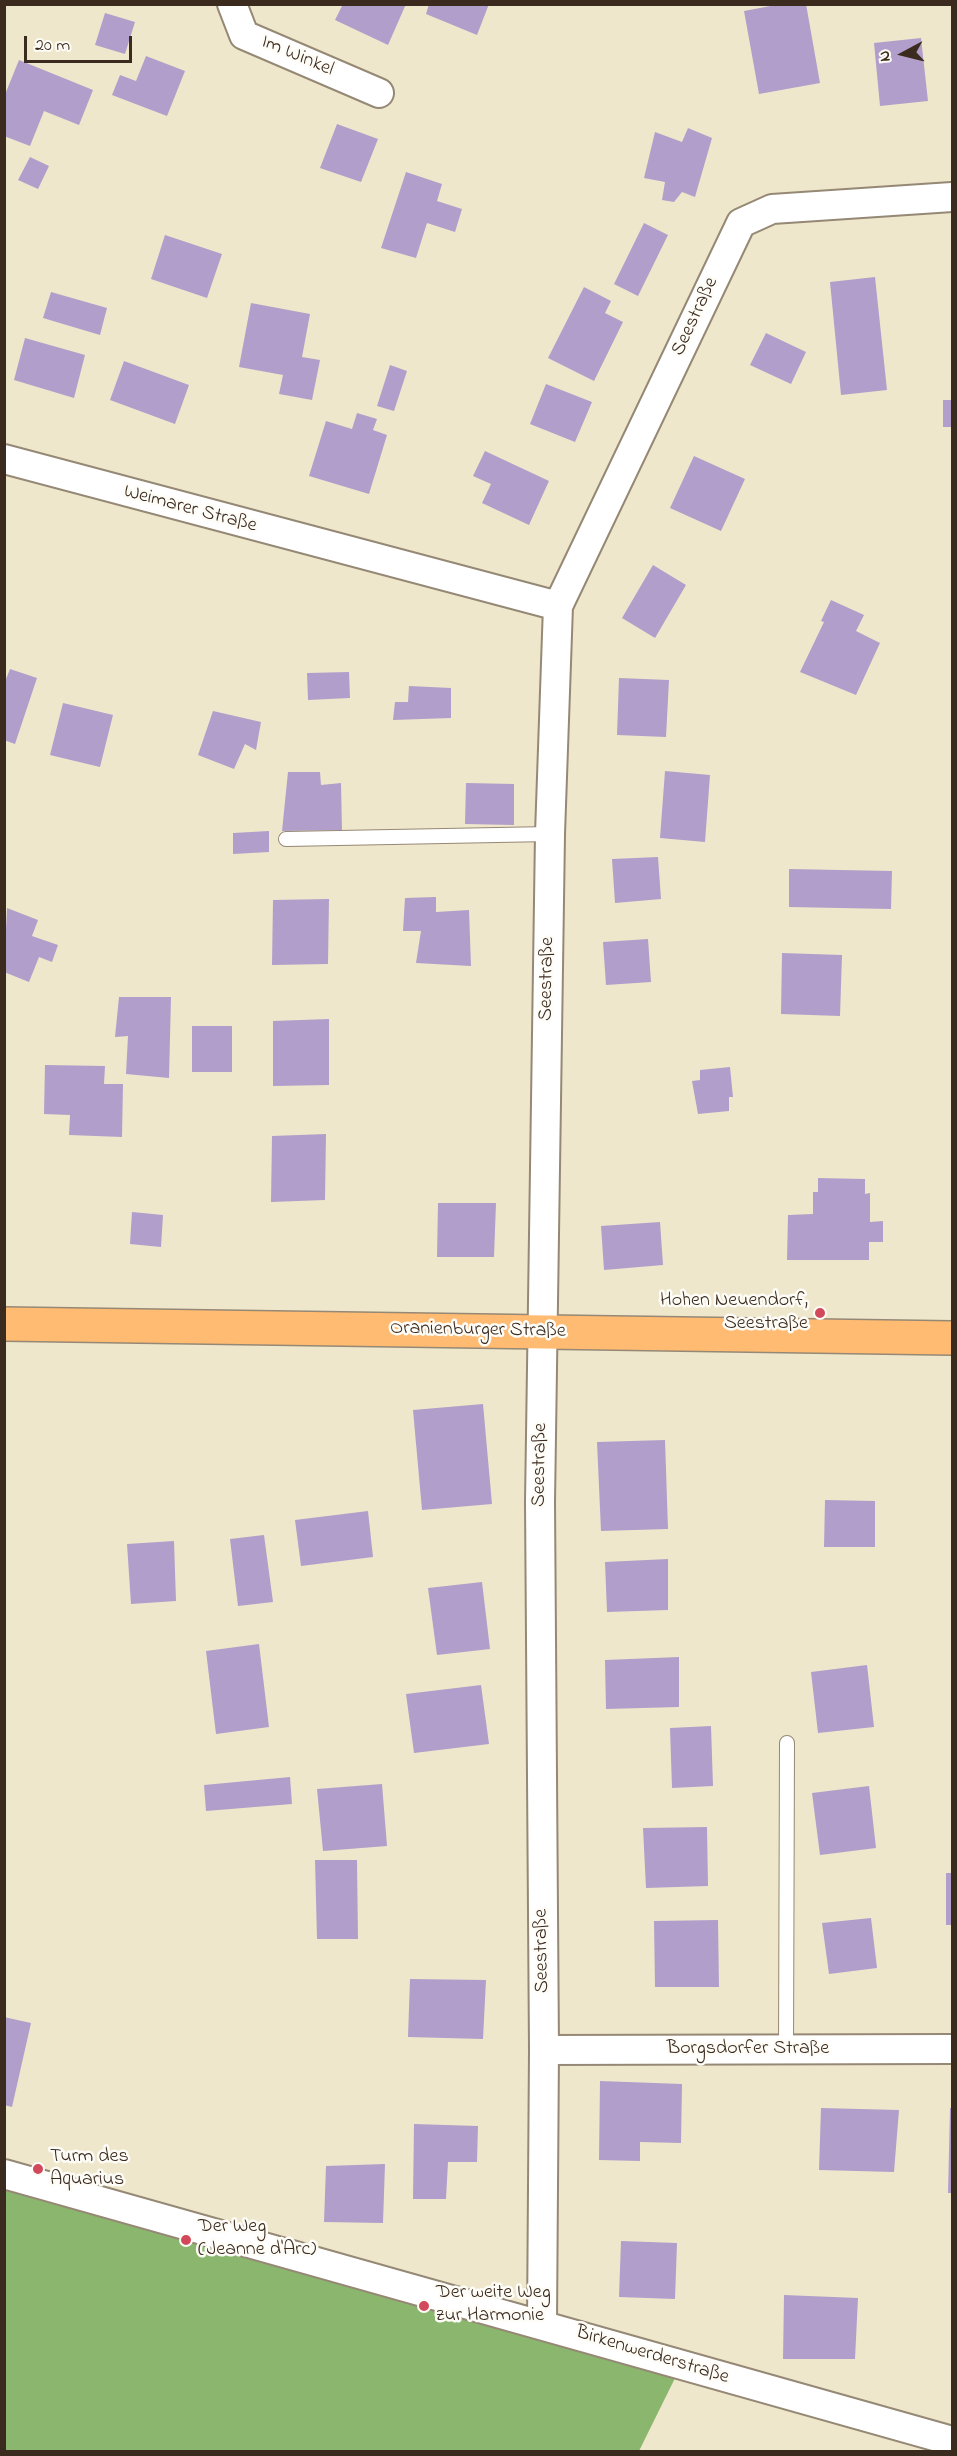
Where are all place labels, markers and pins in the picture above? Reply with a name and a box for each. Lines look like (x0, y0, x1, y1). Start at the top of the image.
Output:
place label: Hohen Neuendorf, Seestraße (660, 1290, 808, 1337)
marker: Hohen Neuendorf, Seestraße (813, 1306, 827, 1320)
place label: Turm des Aquarius (50, 2146, 129, 2193)
marker: Turm des Aquarius (31, 2162, 45, 2176)
place label: Der Weg (Jeanne d'Arc) (198, 2216, 316, 2263)
marker: Der Weg (Jeanne d'Arc) (179, 2233, 193, 2247)
place label: Der weite Weg zur Harmonie (436, 2282, 551, 2329)
marker: Der weite Weg zur Harmonie (417, 2299, 431, 2313)

